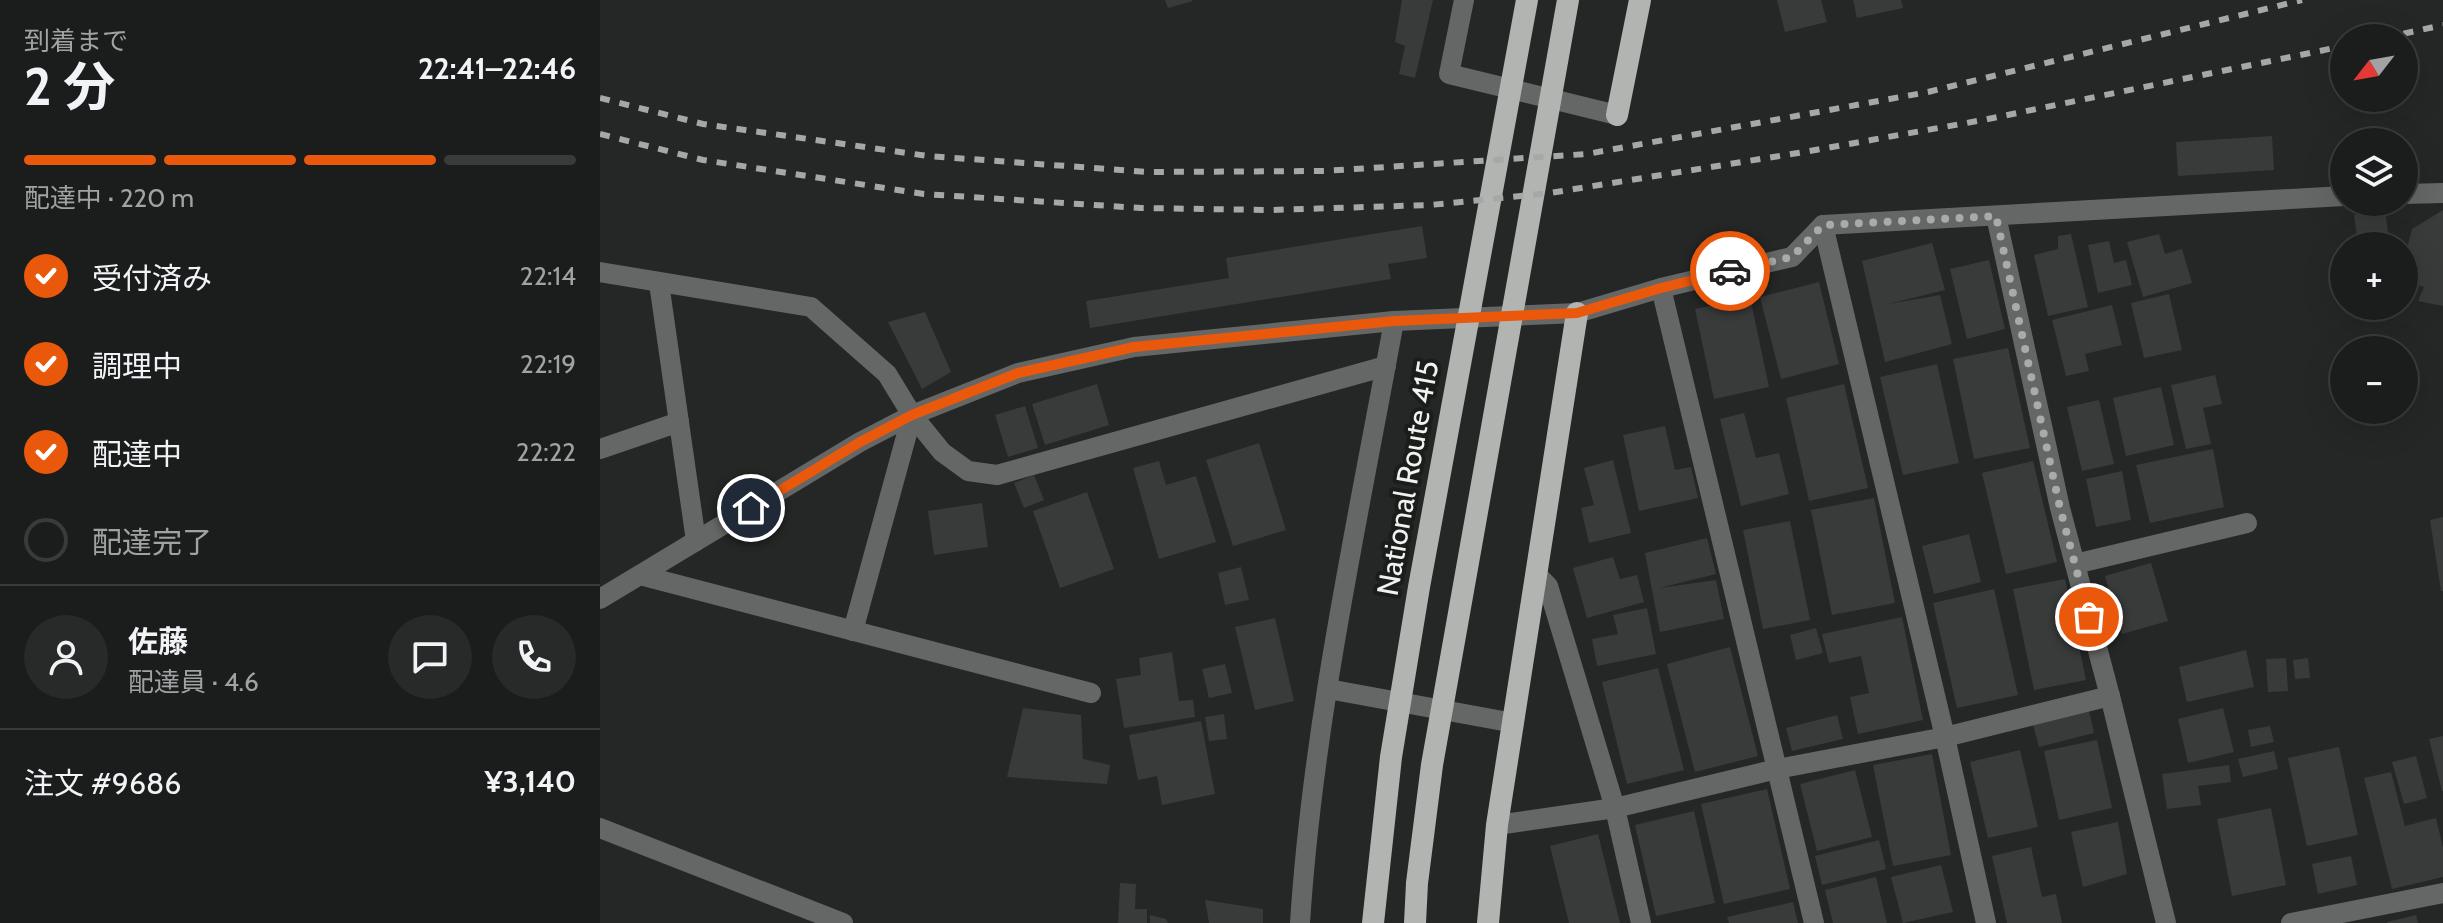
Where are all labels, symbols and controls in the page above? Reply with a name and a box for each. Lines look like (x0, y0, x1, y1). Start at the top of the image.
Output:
north arrow (2330, 24, 2418, 112)
map controls (2330, 24, 2418, 424)
text: 到着まで (24, 25, 128, 57)
text: 22:41–22:46 (418, 50, 576, 87)
text: 2 分 (24, 55, 115, 118)
button: layers (2330, 128, 2418, 216)
text: 配達中 · 220 m (24, 182, 194, 214)
courier (1690, 231, 1770, 311)
button: + (2330, 232, 2418, 320)
icon: car (1708, 249, 1752, 293)
icon: check (24, 254, 68, 298)
text: 受付済み (92, 260, 212, 297)
text: 22:14 (520, 260, 576, 292)
button: − (2330, 336, 2418, 424)
icon: check (24, 342, 68, 386)
text: 調理中 (92, 348, 182, 385)
text: 22:19 (520, 348, 576, 380)
street label: National Route 415 (1369, 357, 1446, 598)
icon: check (24, 430, 68, 474)
text: 配達中 (92, 436, 182, 473)
text: 22:22 (516, 436, 576, 468)
pin (717, 474, 785, 542)
icon: home (729, 486, 773, 530)
text: 配達完了 (92, 524, 212, 561)
pin (2055, 583, 2123, 651)
icon: bag (2067, 595, 2111, 639)
button: person (24, 615, 108, 699)
button: chat (388, 615, 472, 699)
button: phone (492, 615, 576, 699)
text: 佐藤 (128, 623, 188, 660)
text: 配達員 · 4.6 (128, 666, 259, 698)
text: ¥3,140 (484, 763, 576, 800)
text: 注文 #9686 (24, 765, 181, 802)

